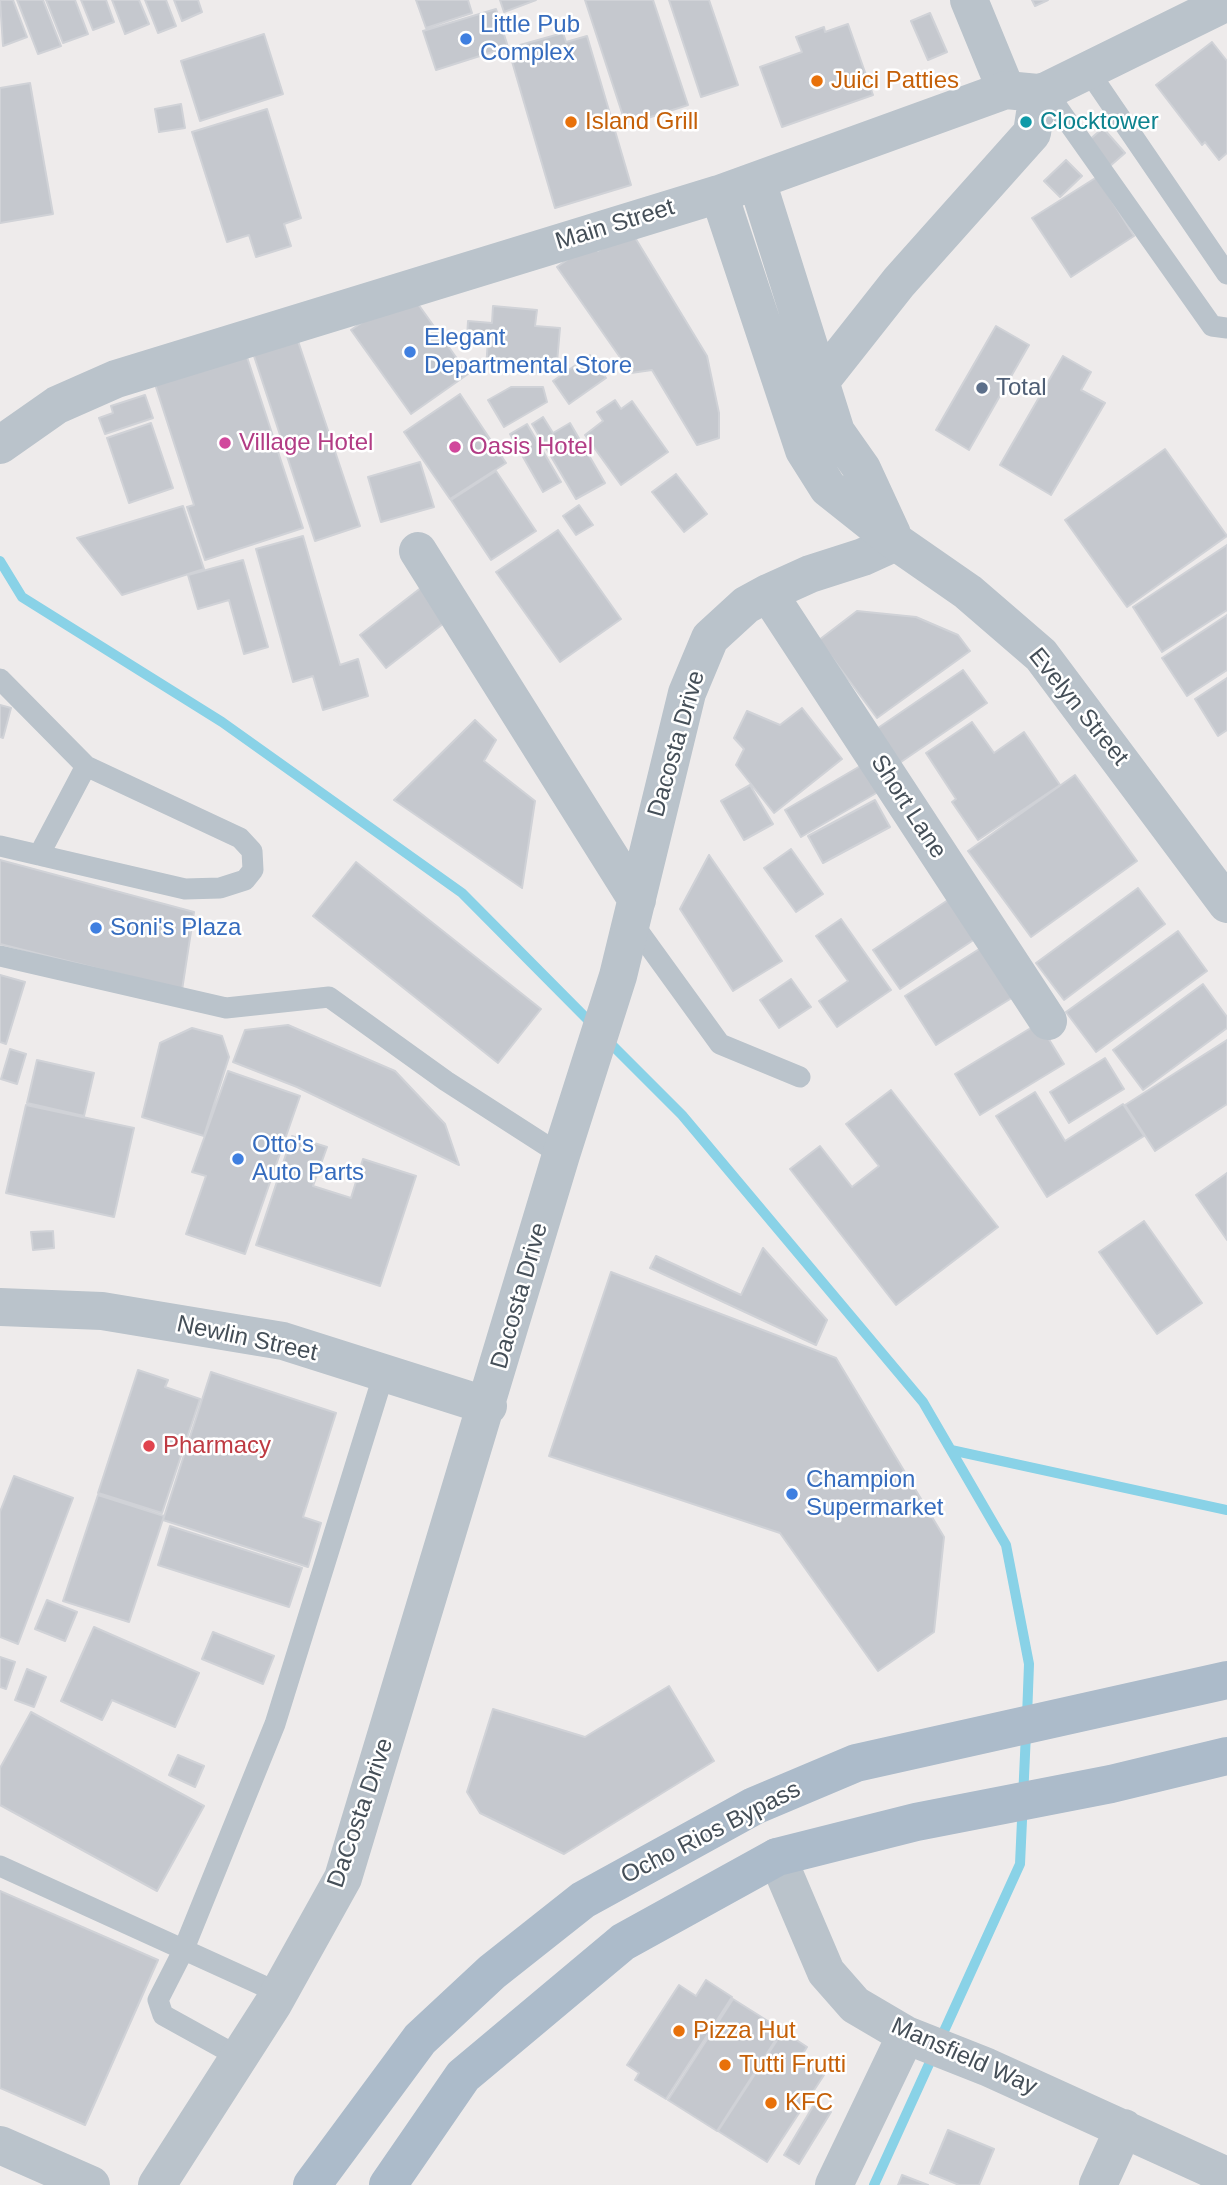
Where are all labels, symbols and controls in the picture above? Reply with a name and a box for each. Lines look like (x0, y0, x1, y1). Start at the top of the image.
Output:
place label: Little Pub Complex (480, 11, 580, 67)
marker: Little Pub Complex (458, 31, 474, 47)
place label: Juici Patties (831, 67, 959, 95)
marker: Juici Patties (809, 73, 825, 89)
place label: Island Grill (585, 108, 698, 136)
place label: Clocktower (1040, 108, 1159, 136)
marker: Island Grill (563, 114, 579, 130)
marker: Clocktower (1018, 114, 1034, 130)
street label: Main Street (552, 193, 678, 257)
place label: Elegant Departmental Store (424, 324, 632, 380)
marker: Elegant Departmental Store (402, 344, 418, 360)
place label: Total (996, 374, 1047, 402)
marker: Total (974, 380, 990, 396)
place label: Village Hotel (239, 429, 373, 457)
place label: Oasis Hotel (469, 433, 593, 461)
marker: Village Hotel (217, 435, 233, 451)
marker: Oasis Hotel (447, 439, 463, 455)
street label: Evelyn Street (1022, 642, 1134, 772)
street label: Dacosta Drive (642, 668, 712, 820)
street label: Short Lane (864, 750, 952, 864)
place label: Soni's Plaza (110, 914, 241, 942)
marker: Soni's Plaza (88, 920, 104, 936)
place label: Otto's Auto Parts (252, 1131, 364, 1187)
marker: Otto's Auto Parts (230, 1151, 246, 1167)
street label: Dacosta Drive (485, 1220, 555, 1372)
street label: Newlin Street (174, 1310, 320, 1368)
place label: Pharmacy (163, 1432, 271, 1460)
marker: Pharmacy (141, 1438, 157, 1454)
place label: Champion Supermarket (806, 1466, 943, 1522)
marker: Champion Supermarket (784, 1486, 800, 1502)
street label: DaCosta Drive (322, 1735, 400, 1891)
street label: Ocho Rios Bypass (617, 1775, 805, 1891)
street label: Mansfield Way (887, 2012, 1041, 2102)
place label: Pizza Hut (693, 2017, 796, 2045)
marker: Pizza Hut (671, 2023, 687, 2039)
place label: Tutti Frutti (739, 2051, 846, 2079)
marker: Tutti Frutti (717, 2057, 733, 2073)
place label: KFC (785, 2089, 833, 2117)
marker: KFC (763, 2095, 779, 2111)

